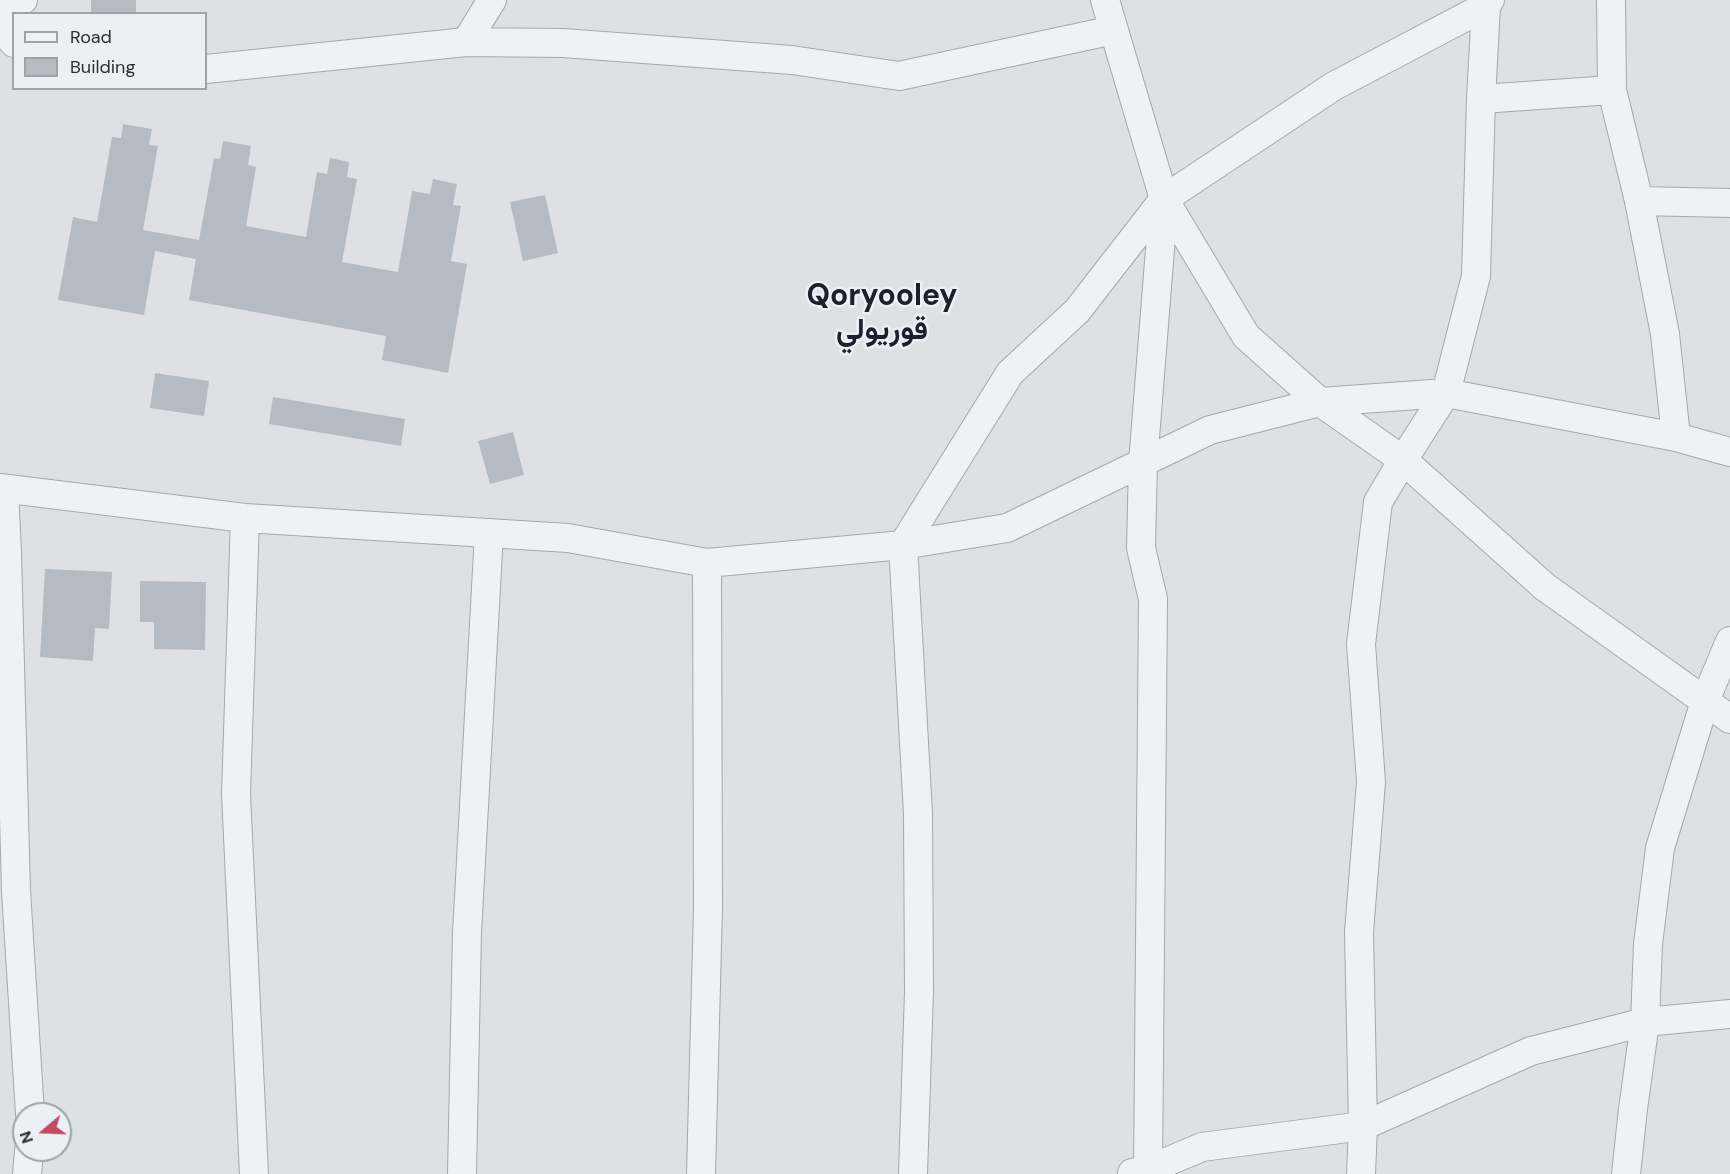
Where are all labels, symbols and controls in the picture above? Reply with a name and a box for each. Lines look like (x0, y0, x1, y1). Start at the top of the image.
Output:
legend (12, 12, 207, 90)
text: Road (70, 25, 112, 49)
text: Building (70, 55, 135, 79)
district label: Qoryooley قوريولي (807, 279, 957, 350)
north arrow (12, 1102, 72, 1162)
text: N (15, 1128, 38, 1146)

